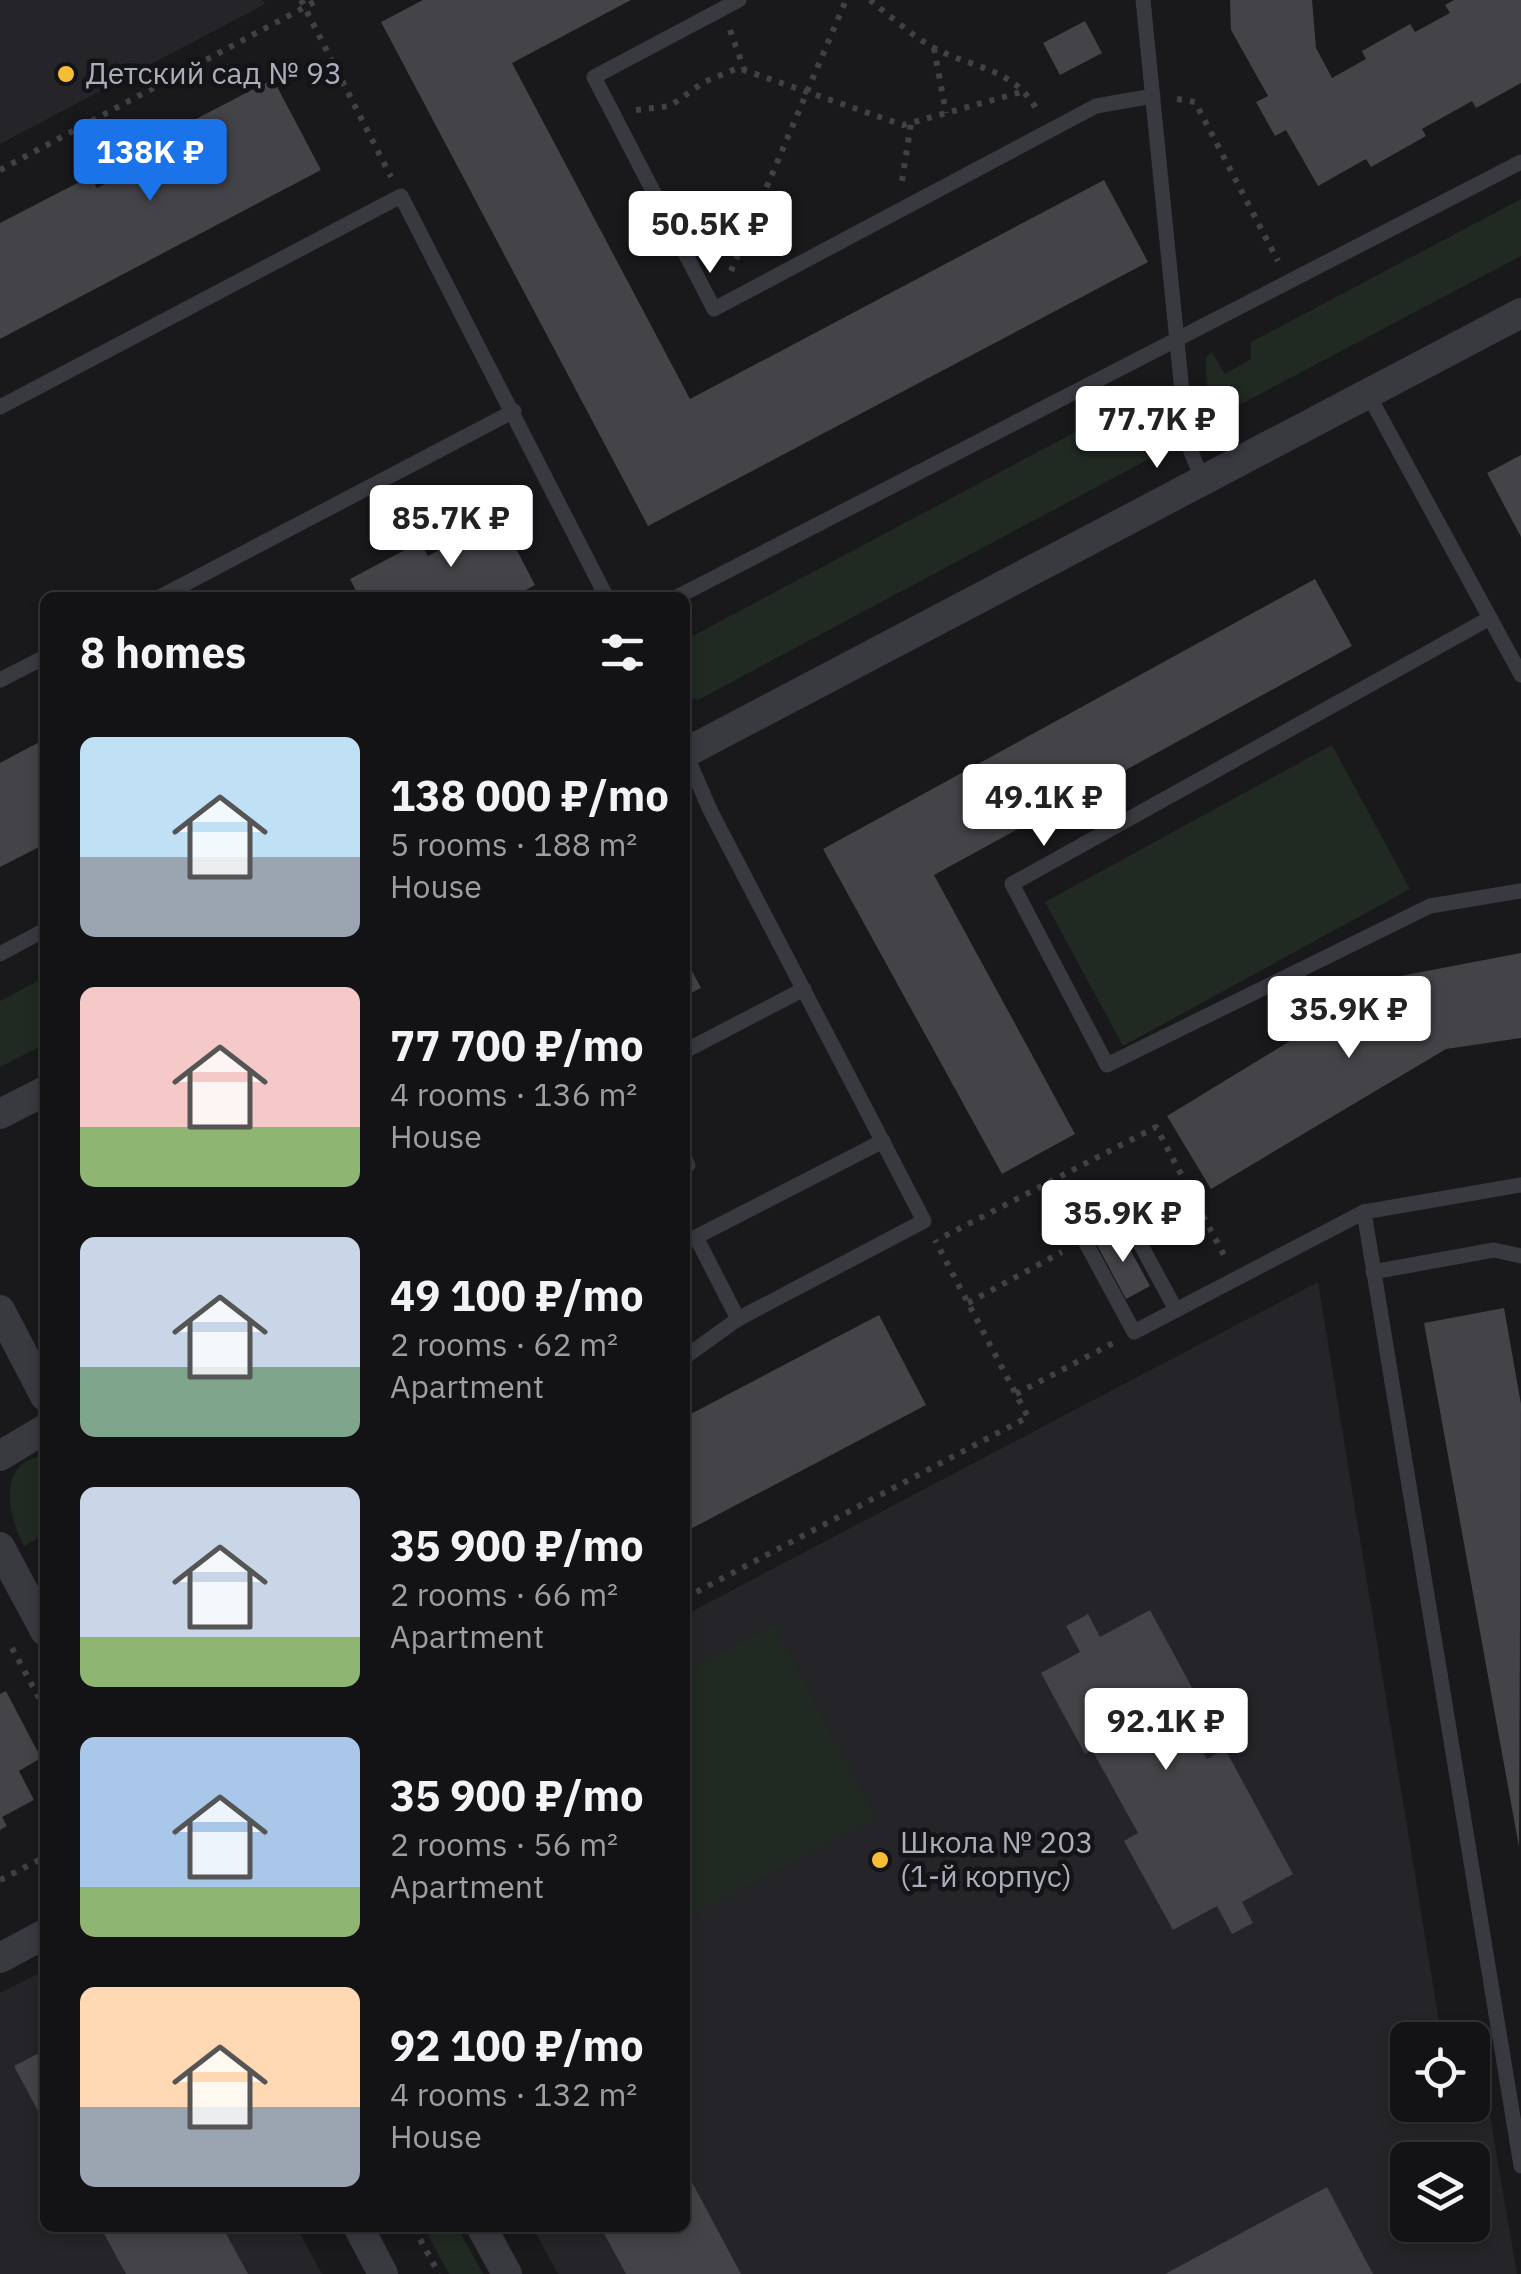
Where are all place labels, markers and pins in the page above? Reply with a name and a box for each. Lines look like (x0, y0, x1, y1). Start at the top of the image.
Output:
place label: Детский сад № 93 (86, 53, 342, 92)
marker: Детский сад № 93 (55, 63, 77, 85)
pin: 138K ₽ (69, 119, 231, 204)
pin: 50.5K ₽ (618, 191, 802, 276)
pin: 77.7K ₽ (1065, 386, 1249, 471)
pin: 85.7K ₽ (359, 485, 543, 570)
pin: 49.1K ₽ (952, 764, 1136, 849)
pin: 35.9K ₽ (1257, 976, 1441, 1061)
pin: 35.9K ₽ (1031, 1180, 1215, 1265)
pin: 92.1K ₽ (1074, 1688, 1258, 1773)
place label: Школа № 203 (1-й корпус) (900, 1822, 1093, 1895)
marker: Школа № 203 (1-й корпус) (869, 1849, 891, 1871)

